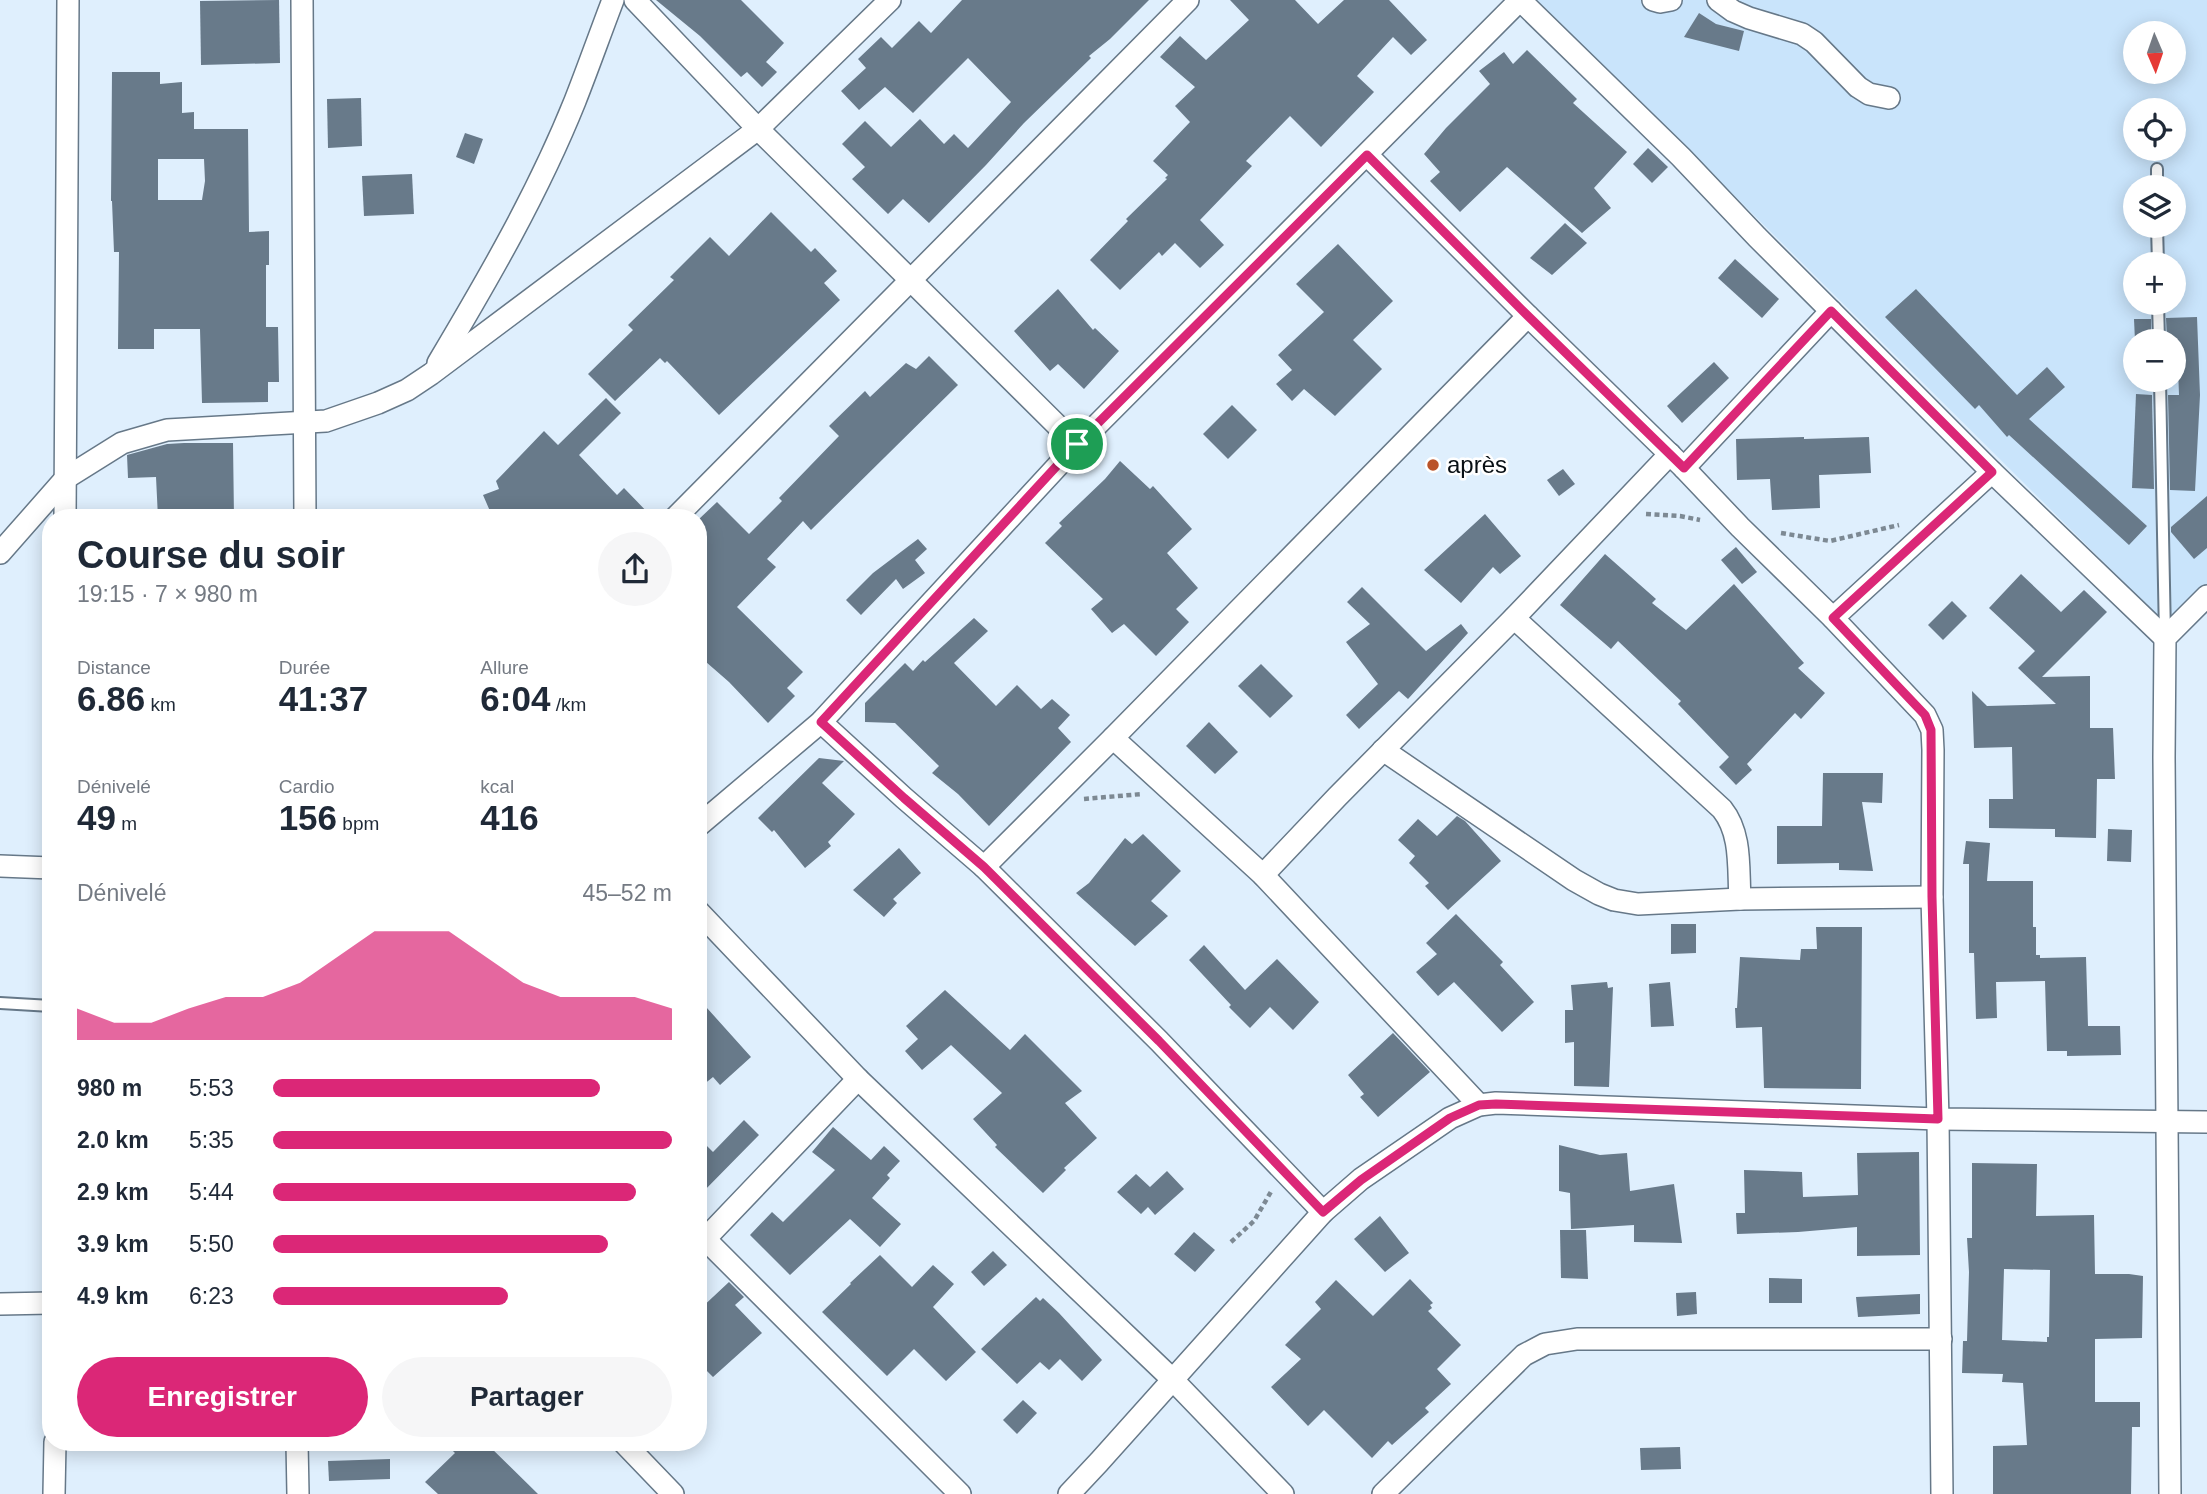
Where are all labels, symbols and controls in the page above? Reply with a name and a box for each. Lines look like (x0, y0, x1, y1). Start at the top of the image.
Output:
north arrow (2123, 21, 2186, 84)
map controls (2123, 21, 2186, 392)
button: locate (2123, 98, 2186, 161)
button: layers (2123, 175, 2186, 238)
button: + (2123, 252, 2186, 315)
button: − (2123, 329, 2186, 392)
pin (1047, 414, 1107, 474)
icon: arrive (1058, 425, 1096, 463)
place label: après (1447, 451, 1507, 478)
marker: après (1425, 457, 1441, 473)
button: share (598, 532, 672, 606)
text: Course du soir (77, 534, 345, 576)
text: 19:15 · 7 × 980 m (77, 581, 258, 607)
text: Distance (77, 657, 151, 678)
text: Durée (279, 657, 330, 678)
text: Allure (480, 657, 529, 678)
text: 6.86 (77, 679, 145, 718)
text: 41:37 (279, 679, 368, 718)
text: 6:04 (480, 679, 550, 718)
text: km (145, 694, 176, 715)
text: /km (550, 694, 586, 715)
text: Dénivelé (77, 776, 151, 797)
text: Cardio (279, 776, 335, 797)
text: kcal (480, 776, 514, 797)
text: 49 (77, 798, 116, 837)
text: 156 (279, 798, 337, 837)
text: 416 (480, 798, 539, 837)
text: m (116, 813, 137, 834)
text: bpm (337, 813, 379, 834)
text: Dénivelé (77, 880, 167, 906)
text: 45–52 m (582, 880, 672, 906)
text: 980 m (77, 1075, 142, 1101)
text: 5:53 (189, 1075, 234, 1101)
text: 2.0 km (77, 1127, 149, 1153)
text: 5:35 (189, 1127, 234, 1153)
text: 2.9 km (77, 1179, 149, 1205)
text: 5:44 (189, 1179, 234, 1205)
text: 3.9 km (77, 1231, 149, 1257)
text: 5:50 (189, 1231, 234, 1257)
text: 4.9 km (77, 1283, 149, 1309)
text: 6:23 (189, 1283, 234, 1309)
button: Enregistrer (77, 1357, 368, 1437)
button: Partager (382, 1357, 672, 1437)

